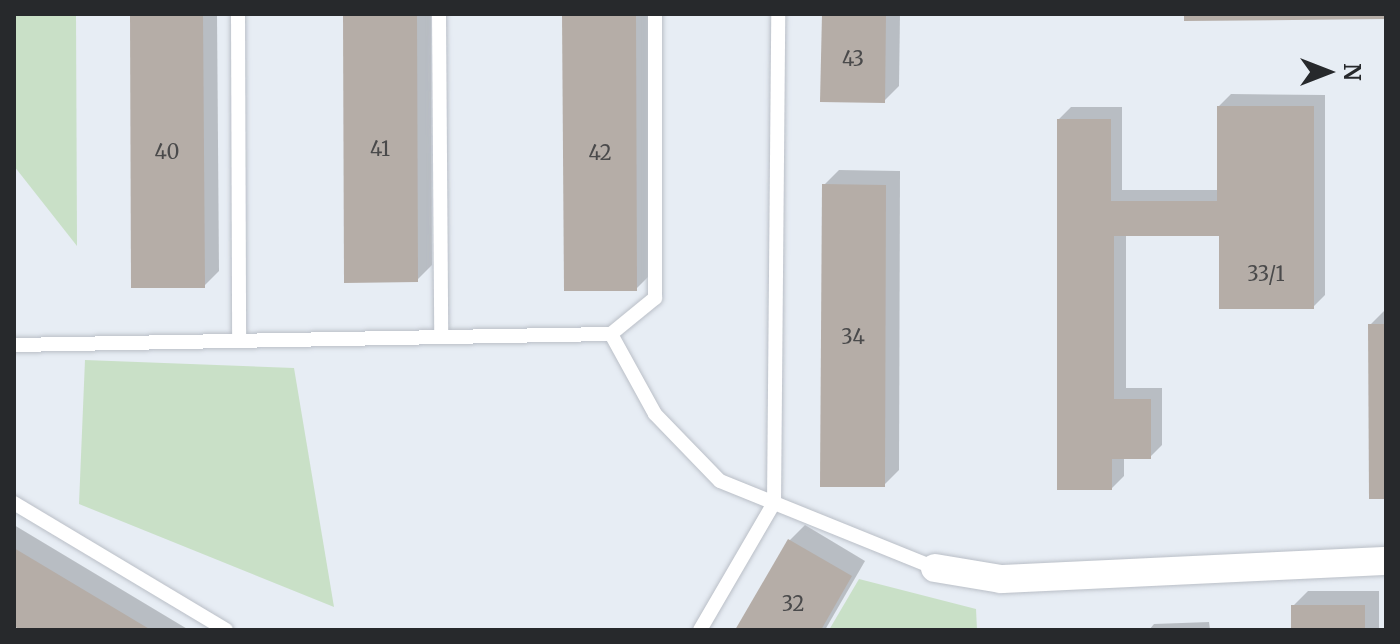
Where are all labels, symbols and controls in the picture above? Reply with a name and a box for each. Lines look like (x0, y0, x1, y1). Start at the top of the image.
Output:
north arrow (1288, 32, 1368, 112)
house number: 43 (842, 46, 864, 70)
text: N (1338, 63, 1366, 81)
house number: 41 (370, 136, 390, 160)
house number: 40 (155, 139, 179, 163)
house number: 42 (588, 140, 612, 164)
house number: 33/1 (1247, 261, 1285, 285)
house number: 34 (841, 324, 865, 348)
house number: 32 (782, 591, 804, 615)

